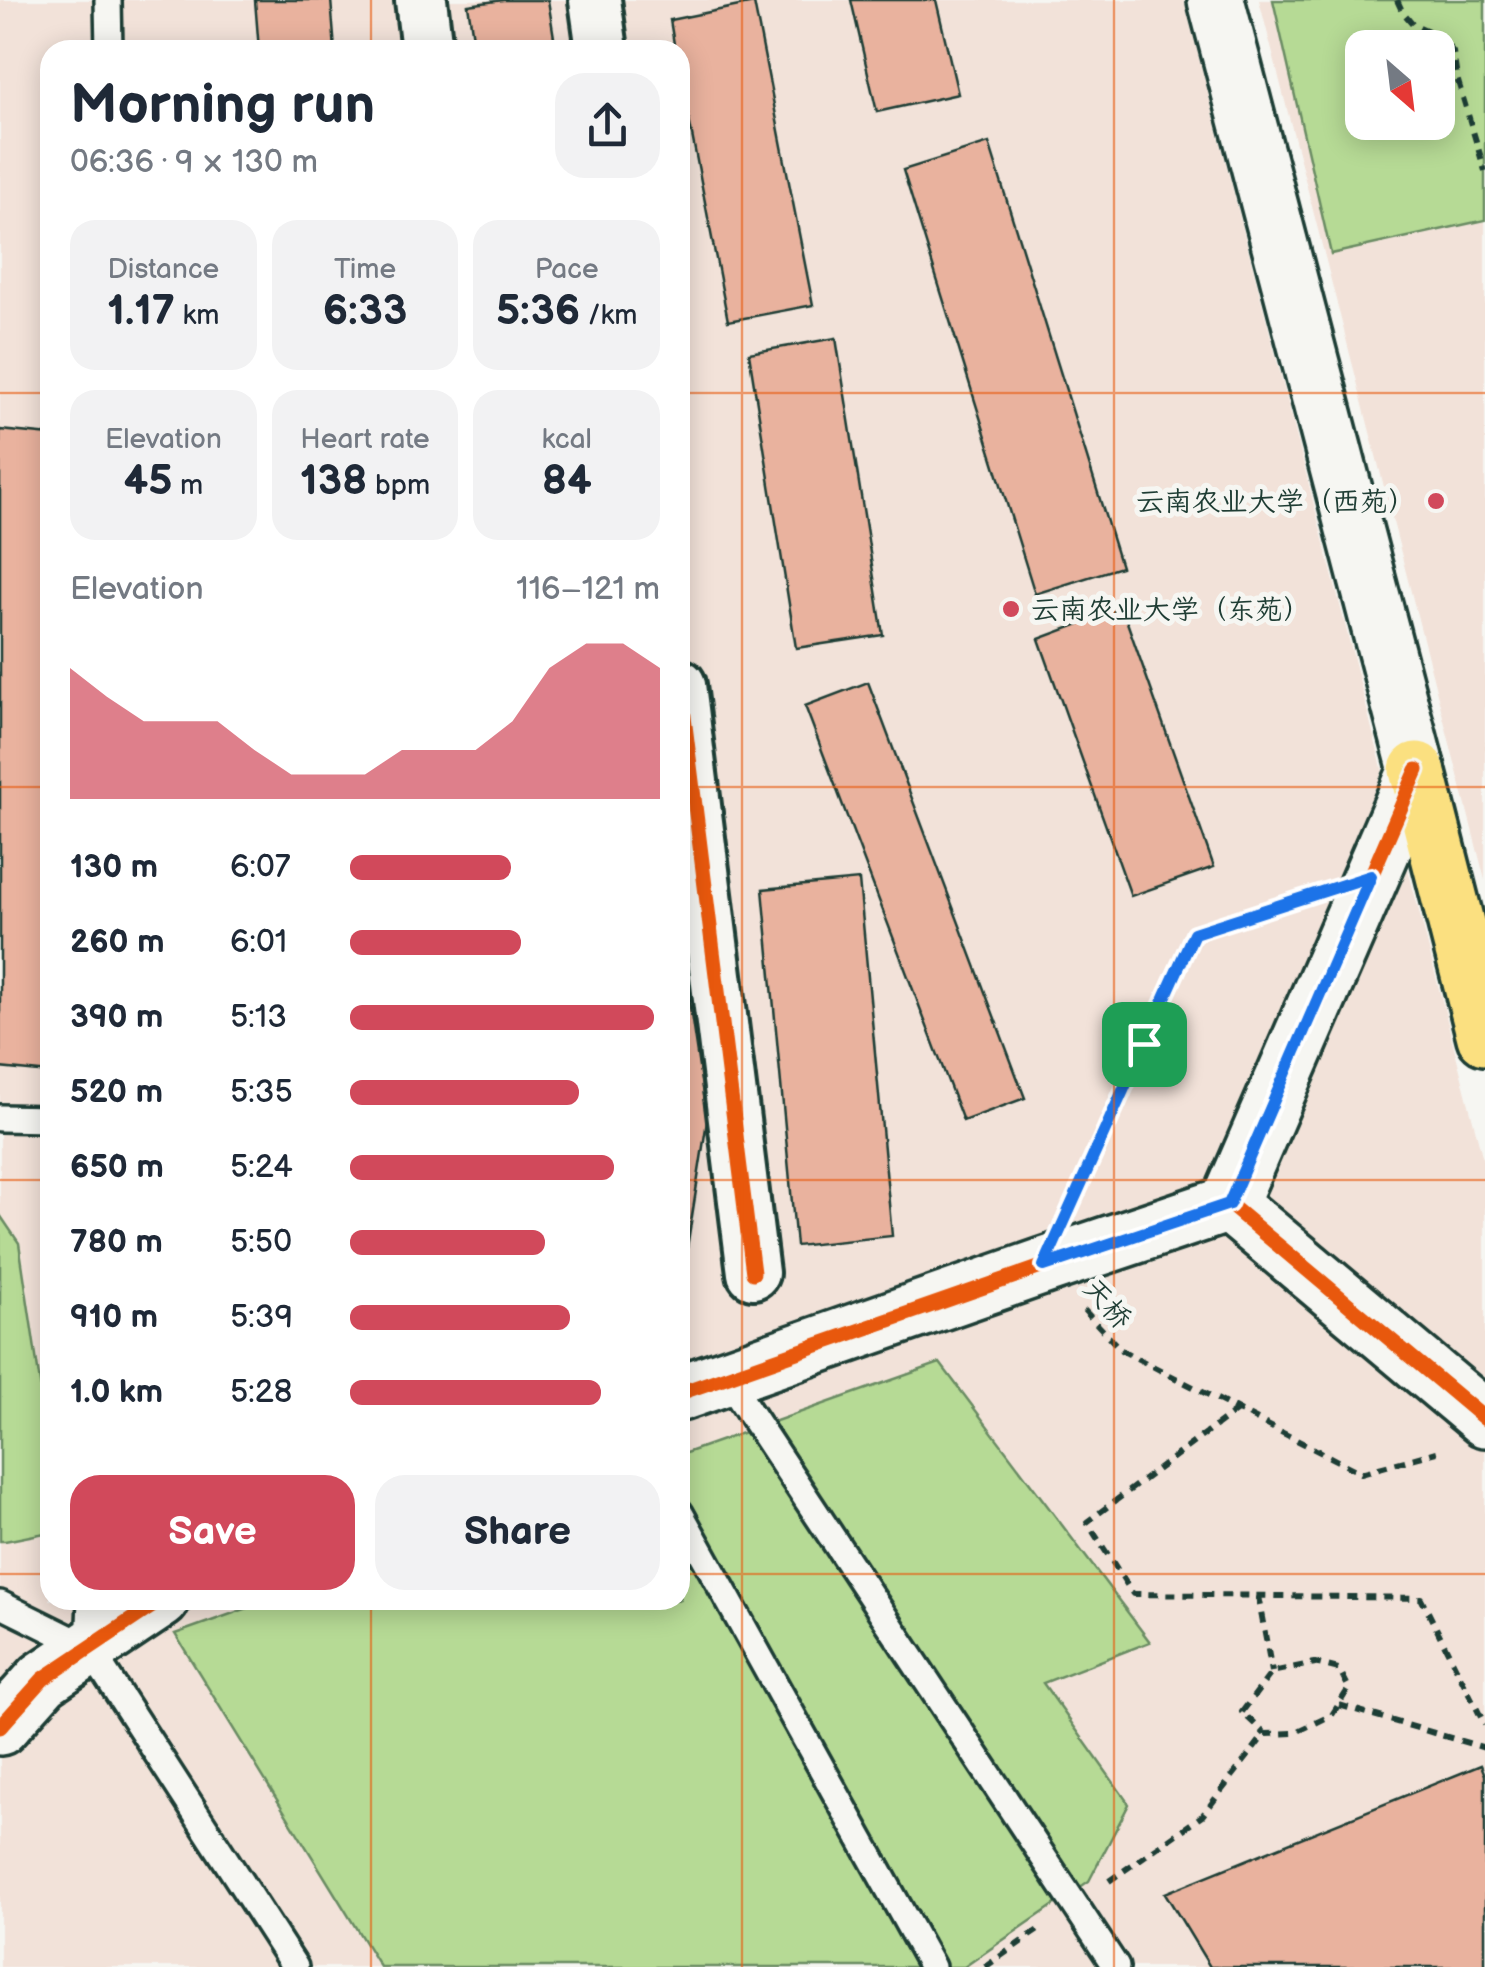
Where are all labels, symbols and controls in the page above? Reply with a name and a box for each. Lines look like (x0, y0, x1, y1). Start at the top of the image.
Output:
north arrow (1345, 30, 1455, 140)
map controls (1345, 30, 1455, 140)
text: Morning run (70, 72, 375, 139)
button: share (555, 73, 660, 178)
text: 06:36 · 9 × 130 m (70, 143, 318, 182)
text: Distance (107, 253, 219, 286)
text: Time (334, 253, 396, 286)
text: Pace (535, 253, 599, 286)
text: 1.17 (107, 286, 175, 337)
text: 6:33 (323, 286, 407, 337)
text: 5:36 (496, 286, 580, 337)
text: km (175, 299, 219, 332)
text: /km (580, 299, 637, 332)
text: Elevation (105, 423, 222, 456)
text: Heart rate (300, 423, 430, 456)
text: kcal (542, 423, 592, 456)
text: 45 (123, 456, 172, 507)
text: 138 (300, 456, 367, 507)
text: 84 (542, 456, 592, 507)
text: m (172, 469, 203, 502)
text: bpm (367, 469, 430, 502)
place label: 云南农业大学（西苑） (1136, 486, 1416, 519)
marker: 云南农业大学（西苑） (1425, 490, 1447, 512)
text: Elevation (70, 570, 203, 609)
text: 116–121 m (516, 570, 660, 609)
place label: 云南农业大学（东苑） (1031, 594, 1311, 627)
marker: 云南农业大学（东苑） (1000, 598, 1022, 620)
text: 130 m (70, 848, 158, 887)
text: 6:07 (230, 848, 291, 887)
text: 260 m (70, 923, 164, 962)
text: 6:01 (230, 923, 287, 962)
text: 390 m (70, 998, 163, 1037)
text: 5:13 (230, 998, 287, 1037)
pin (1102, 1002, 1187, 1087)
icon: arrive (1117, 1017, 1172, 1072)
text: 520 m (70, 1073, 163, 1112)
text: 5:35 (230, 1073, 293, 1112)
text: 650 m (70, 1148, 164, 1187)
text: 5:24 (230, 1148, 293, 1187)
text: 780 m (70, 1223, 163, 1262)
text: 5:50 (230, 1223, 292, 1262)
street label: 天桥 (1076, 1272, 1138, 1336)
text: 910 m (70, 1298, 158, 1337)
text: 5:39 (230, 1298, 293, 1337)
text: 1.0 km (70, 1373, 163, 1412)
text: 5:28 (230, 1373, 292, 1412)
button: Save (70, 1475, 355, 1590)
button: Share (375, 1475, 660, 1590)

